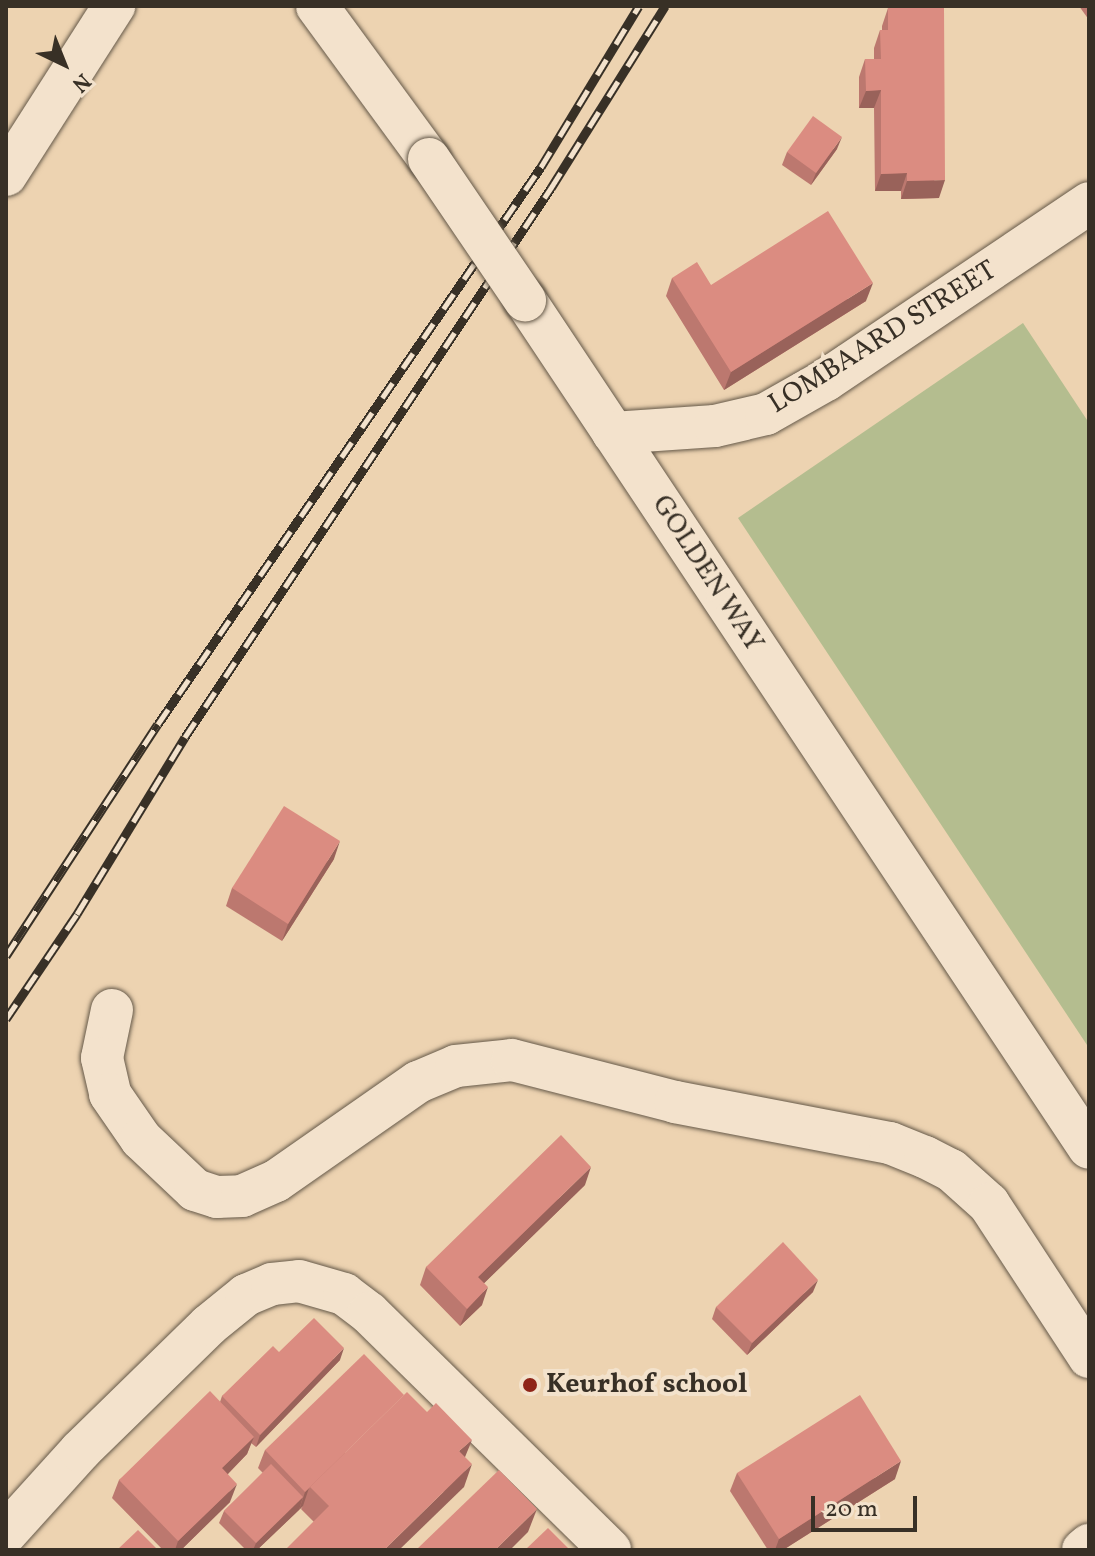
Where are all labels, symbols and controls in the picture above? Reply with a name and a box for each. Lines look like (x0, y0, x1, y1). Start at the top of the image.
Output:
north arrow (24, 24, 104, 104)
text: N (64, 65, 97, 99)
street label: LOMBAARD STREET (763, 254, 1003, 422)
street label: GOLDEN WAY (644, 489, 770, 659)
place label: Keurhof school (546, 1368, 745, 1402)
marker: Keurhof school (521, 1376, 539, 1394)
scale bar (815, 1480, 921, 1530)
text: 20 m (825, 1493, 878, 1527)

